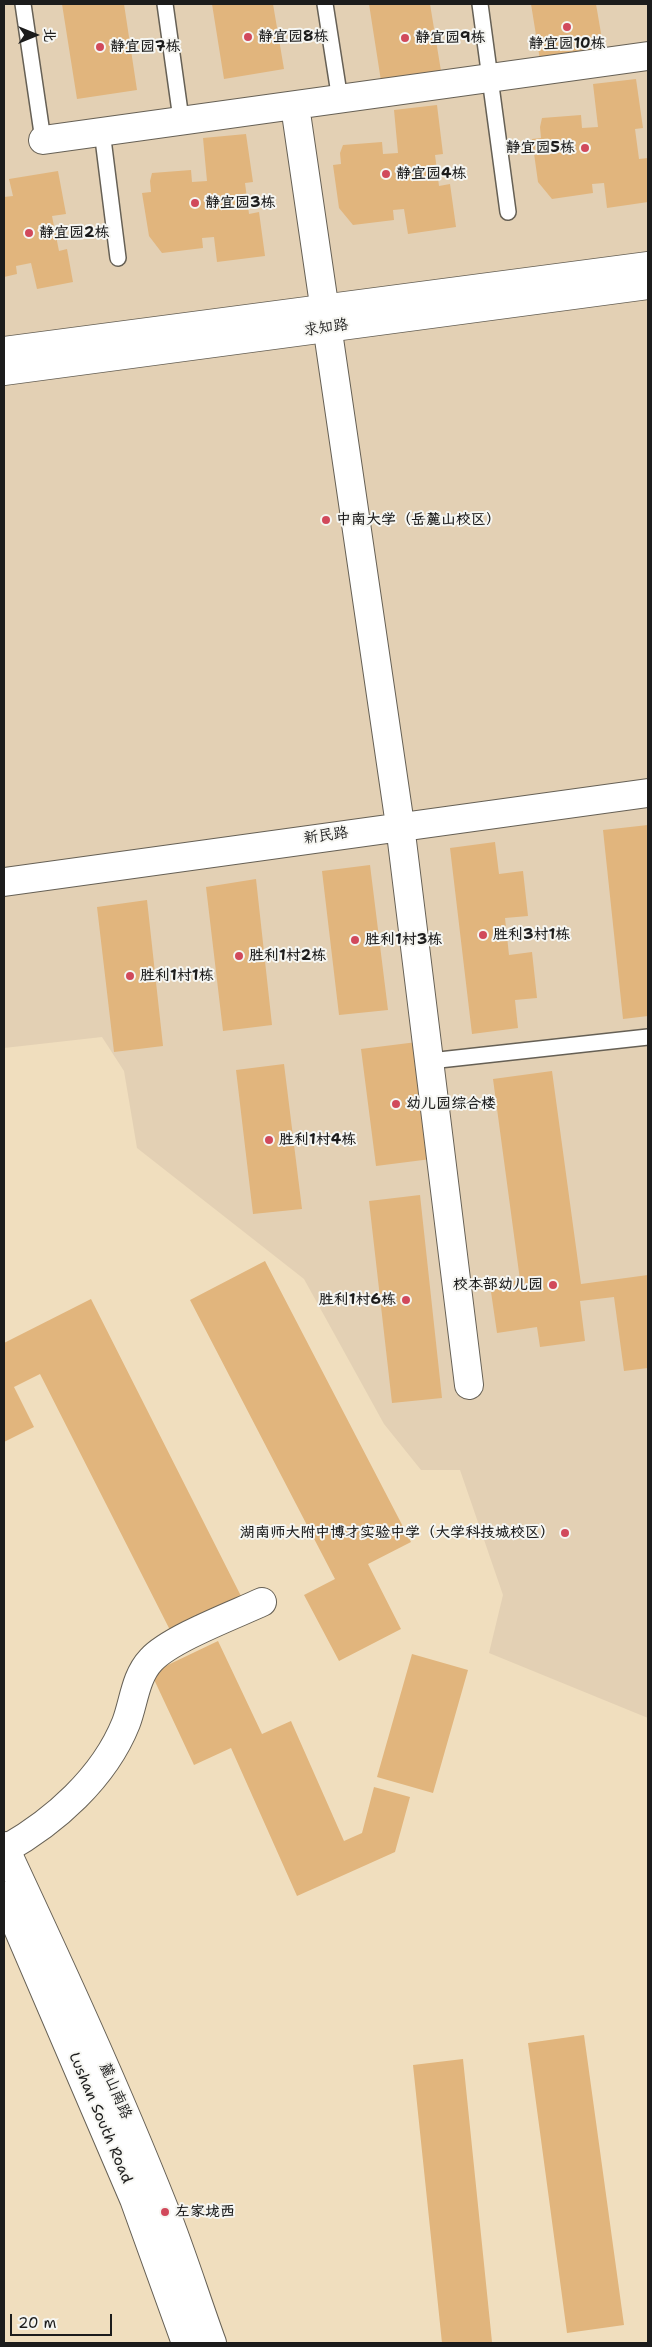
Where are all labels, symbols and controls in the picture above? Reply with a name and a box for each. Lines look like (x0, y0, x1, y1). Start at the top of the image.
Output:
north arrow (10, 10, 60, 60)
marker: 静宜园10栋 (561, 21, 573, 33)
text: 北 (41, 28, 59, 42)
place label: 静宜园8栋 (258, 28, 328, 46)
place label: 静宜园9栋 (415, 29, 485, 47)
marker: 静宜园8栋 (242, 31, 254, 43)
marker: 静宜园9栋 (399, 32, 411, 44)
place label: 静宜园10栋 (529, 35, 605, 53)
place label: 静宜园7栋 (110, 38, 180, 56)
marker: 静宜园7栋 (94, 41, 106, 53)
place label: 静宜园5栋 (506, 139, 575, 157)
marker: 静宜园5栋 (579, 142, 591, 154)
place label: 静宜园4栋 (396, 165, 466, 183)
marker: 静宜园4栋 (380, 168, 392, 180)
place label: 静宜园3栋 (205, 194, 275, 212)
marker: 静宜园3栋 (189, 197, 201, 209)
place label: 静宜园2栋 (39, 224, 109, 242)
marker: 静宜园2栋 (23, 227, 35, 239)
street label: 求知路 (302, 316, 350, 340)
place label: 中南大学（岳麓山校区） (336, 511, 501, 529)
marker: 中南大学（岳麓山校区） (320, 514, 332, 526)
street label: 新民路 (302, 824, 350, 848)
place label: 胜利3村1栋 (493, 926, 570, 944)
marker: 胜利3村1栋 (477, 929, 489, 941)
place label: 胜利1村3栋 (365, 931, 442, 949)
marker: 胜利1村3栋 (349, 934, 361, 946)
place label: 胜利1村2栋 (249, 947, 326, 965)
marker: 胜利1村2栋 (233, 950, 245, 962)
place label: 胜利1村1栋 (140, 967, 214, 985)
marker: 胜利1村1栋 (124, 970, 136, 982)
place label: 幼儿园综合楼 (406, 1095, 496, 1113)
marker: 幼儿园综合楼 (390, 1098, 402, 1110)
place label: 胜利1村4栋 (279, 1131, 356, 1149)
marker: 胜利1村4栋 (263, 1134, 275, 1146)
place label: 校本部幼儿园 (453, 1276, 543, 1294)
marker: 校本部幼儿园 (547, 1279, 559, 1291)
place label: 胜利1村6栋 (319, 1291, 396, 1309)
marker: 胜利1村6栋 (400, 1294, 412, 1306)
place label: 湖南师大附中博才实验中学（大学科技城校区） (240, 1524, 555, 1542)
marker: 湖南师大附中博才实验中学（大学科技城校区） (559, 1527, 571, 1539)
street label: Lushan South Road (64, 2050, 136, 2186)
street label: 麓山南路 (95, 2060, 135, 2122)
place label: 左家垅西 (175, 2203, 235, 2221)
marker: 左家垅西 (159, 2206, 171, 2218)
scale bar (12, 2304, 115, 2336)
text: 20 m (18, 2313, 57, 2333)

